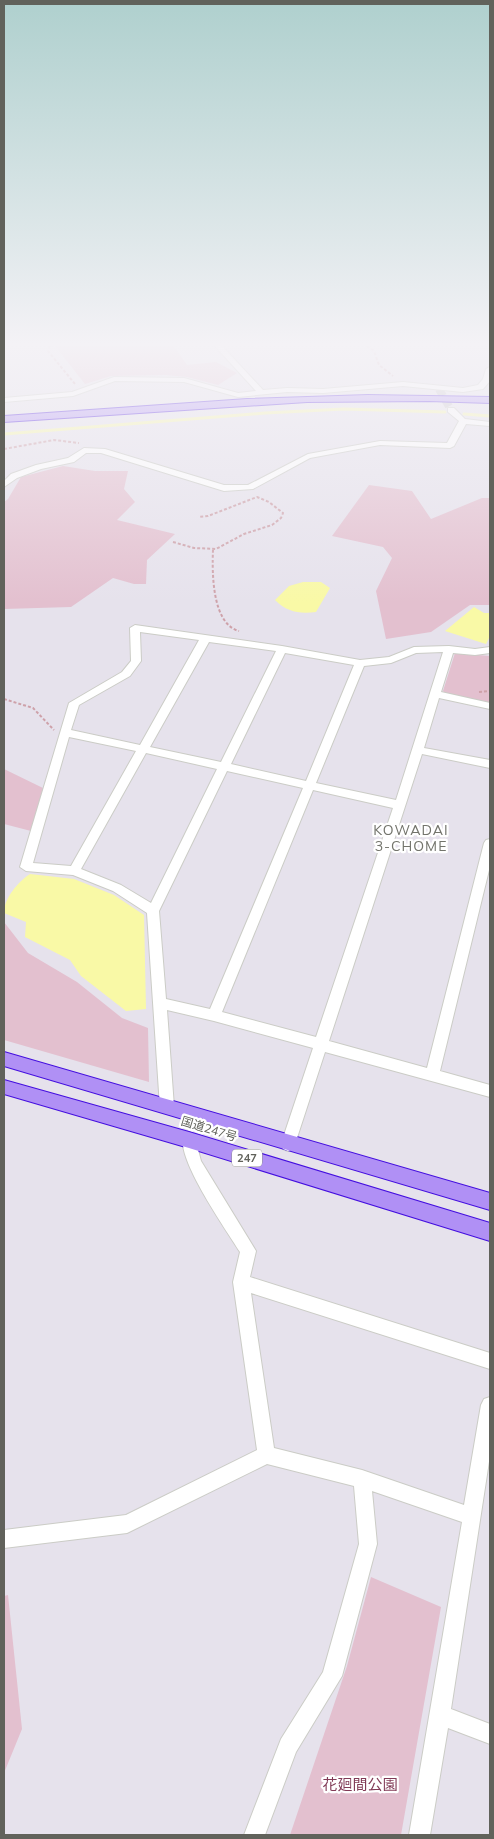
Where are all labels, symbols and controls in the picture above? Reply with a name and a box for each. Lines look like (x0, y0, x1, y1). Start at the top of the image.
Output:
district label: KOWADAI 3-CHOME (373, 821, 449, 855)
street label: 国道247号 (179, 1113, 239, 1144)
road number: 247 (232, 1150, 262, 1166)
park label: 花廻間公園 (322, 1775, 398, 1794)

